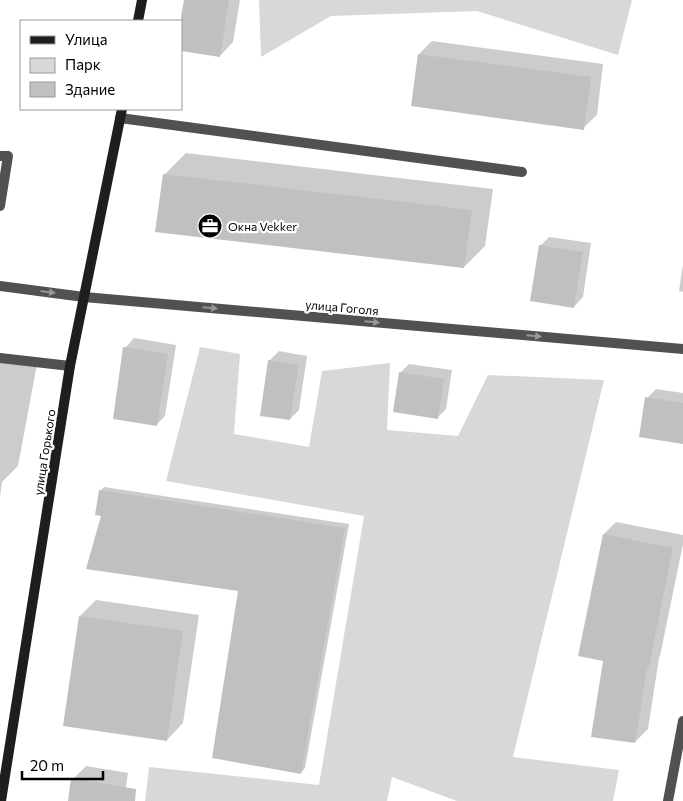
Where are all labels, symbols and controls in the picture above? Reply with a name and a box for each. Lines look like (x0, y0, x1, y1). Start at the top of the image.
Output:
legend (20, 20, 182, 110)
text: Улица (65, 30, 107, 48)
text: Парк (65, 55, 101, 73)
text: Здание (65, 80, 115, 98)
office icon: Окна Vekker (197, 213, 223, 239)
place label: Окна Vekker (228, 219, 297, 233)
one-way arrow (41, 288, 57, 296)
street label: улица Гоголя (305, 297, 379, 317)
one-way arrow (202, 304, 218, 312)
one-way arrow (364, 318, 380, 326)
one-way arrow (526, 332, 542, 340)
street label: улица Горького (30, 408, 58, 496)
scale bar (22, 748, 104, 780)
text: 20 m (30, 756, 64, 774)

